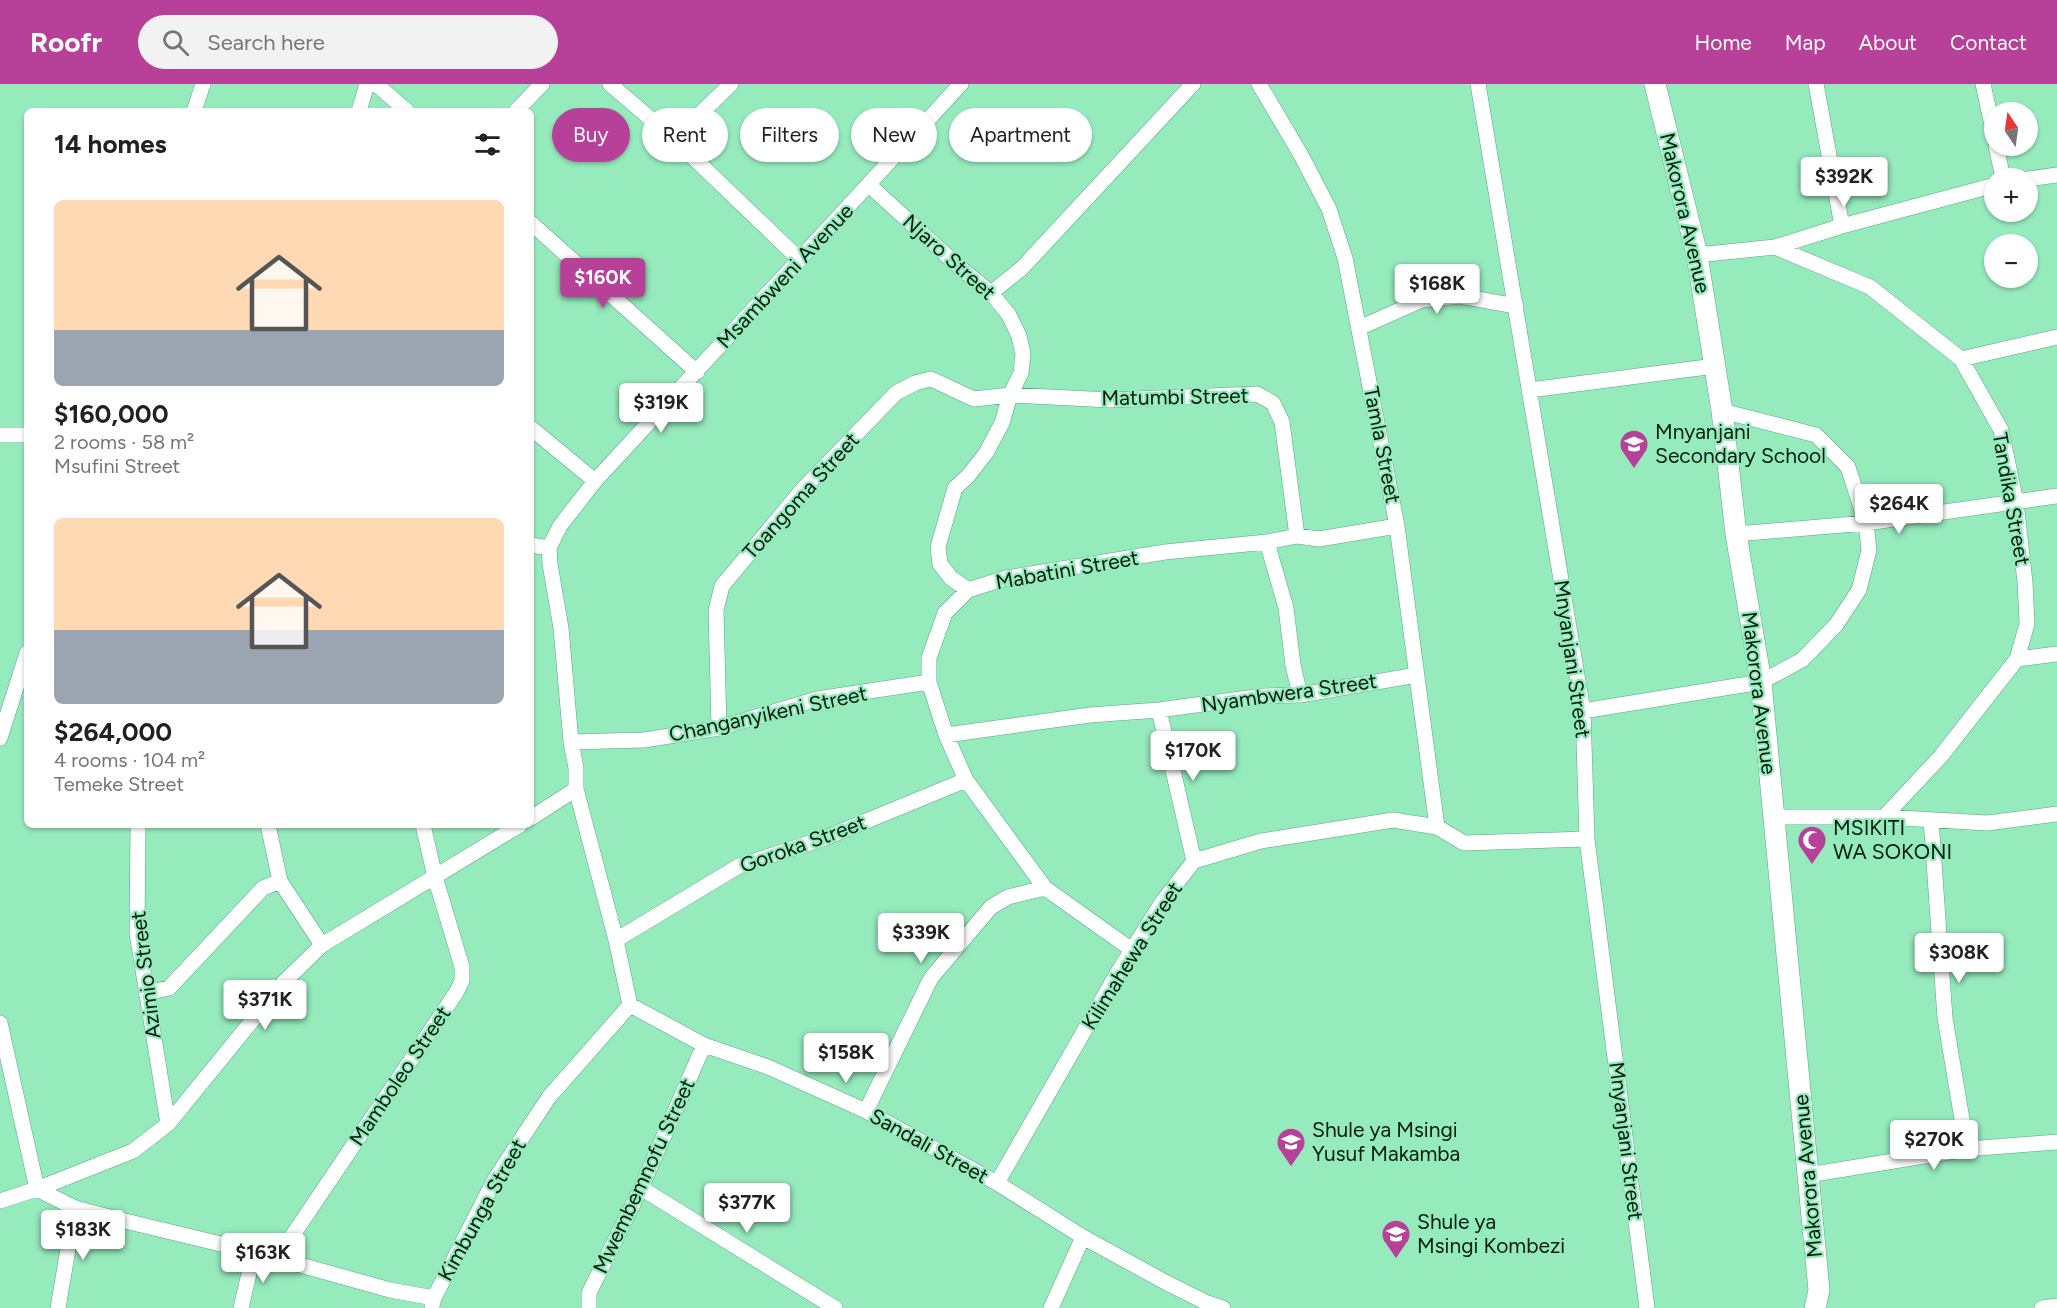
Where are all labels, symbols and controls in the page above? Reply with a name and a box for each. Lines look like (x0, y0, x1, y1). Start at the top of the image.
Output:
search box (138, 15, 558, 69)
text: Roofr (30, 25, 102, 59)
icon: search (159, 26, 192, 59)
text: Search here (207, 29, 325, 56)
text: Home (1695, 30, 1752, 55)
text: Map (1785, 30, 1826, 55)
text: About (1859, 30, 1917, 55)
text: Contact (1950, 30, 2027, 55)
north arrow (1984, 102, 2038, 156)
map controls (1984, 102, 2038, 288)
chip: Buy (552, 108, 630, 162)
chip: Rent (642, 108, 728, 162)
chip: Filters (740, 108, 839, 162)
chip: New (851, 108, 937, 162)
chip: Apartment (949, 108, 1092, 162)
text: 14 homes (54, 128, 167, 160)
icon: filters (471, 128, 504, 161)
street label: Makorora Avenue (1655, 130, 1716, 296)
pin: $392K (1802, 157, 1886, 208)
text: $392K (1815, 164, 1873, 188)
button: + (1984, 168, 2038, 222)
street label: Msambweni Avenue (711, 198, 858, 353)
street label: Njaro Street (898, 209, 1001, 305)
button: − (1984, 234, 2038, 288)
icon: home (225, 239, 333, 347)
pin: $160K (561, 258, 645, 309)
pin: $168K (1395, 264, 1479, 315)
text: $160K (574, 265, 632, 289)
text: $168K (1409, 271, 1465, 295)
pin: $319K (619, 383, 703, 434)
street label: Matumbi Street (1101, 383, 1249, 410)
street label: Tamla Street (1359, 385, 1406, 505)
text: $319K (633, 390, 689, 414)
text: $160,000 (54, 398, 169, 430)
place label: Mnyanjani Secondary School (1655, 419, 1826, 468)
street label: Toangoma Street (737, 427, 864, 564)
school or university icon: Mnyanjani Secondary School (1618, 428, 1650, 470)
text: 2 rooms · 58 m² (54, 430, 194, 454)
street label: Tandika Street (1987, 430, 2035, 567)
text: Msufini Street (54, 454, 180, 478)
pin: $264K (1857, 484, 1941, 535)
text: $264K (1869, 491, 1929, 515)
street label: Mabatini Street (993, 545, 1140, 594)
icon: home (225, 557, 333, 665)
street label: Mnyanjani Street (1549, 578, 1596, 740)
street label: Makorora Avenue (1737, 610, 1782, 776)
street label: Nyambwera Street (1199, 668, 1378, 717)
street label: Changanyikeni Street (667, 680, 869, 747)
text: $264,000 (54, 716, 172, 748)
pin: $170K (1151, 731, 1235, 782)
text: $170K (1165, 738, 1221, 762)
text: 4 rooms · 104 m² (54, 748, 205, 772)
text: Temeke Street (54, 772, 184, 796)
street label: Goroka Street (736, 809, 869, 878)
place label: MSIKITI WA SOKONI (1833, 815, 1952, 864)
mosque icon: MSIKITI WA SOKONI (1796, 824, 1828, 866)
street label: Kilimahewa Street (1076, 877, 1187, 1034)
street label: Azimio Street (125, 910, 166, 1040)
pin: $339K (879, 913, 963, 964)
text: $339K (892, 920, 950, 944)
pin: $308K (1917, 933, 2001, 984)
text: $308K (1929, 940, 1989, 964)
pin: $371K (223, 980, 307, 1031)
text: $371K (237, 987, 293, 1011)
street label: Mamboleo Street (344, 1001, 456, 1150)
pin: $158K (804, 1033, 888, 1084)
text: $158K (818, 1040, 874, 1064)
street label: Mnyanjani Street (1604, 1060, 1649, 1222)
street label: Mwembemnofu Street (587, 1074, 700, 1277)
street label: Makorora Avenue (1788, 1093, 1827, 1259)
street label: Sandali Street (866, 1103, 993, 1188)
place label: Shule ya Msingi Yusuf Makamba (1312, 1117, 1460, 1166)
pin: $270K (1892, 1120, 1976, 1171)
school or university icon: Shule ya Msingi Yusuf Makamba (1275, 1126, 1307, 1168)
text: $270K (1904, 1127, 1964, 1151)
street label: Kimbunga Street (432, 1134, 531, 1285)
pin: $377K (705, 1183, 789, 1234)
text: $377K (718, 1190, 776, 1214)
place label: Shule ya Msingi Kombezi (1417, 1209, 1565, 1258)
pin: $183K (41, 1210, 125, 1261)
text: $183K (55, 1217, 111, 1241)
school or university icon: Shule ya Msingi Kombezi (1380, 1218, 1412, 1260)
pin: $163K (221, 1233, 305, 1284)
text: $163K (235, 1240, 291, 1264)

